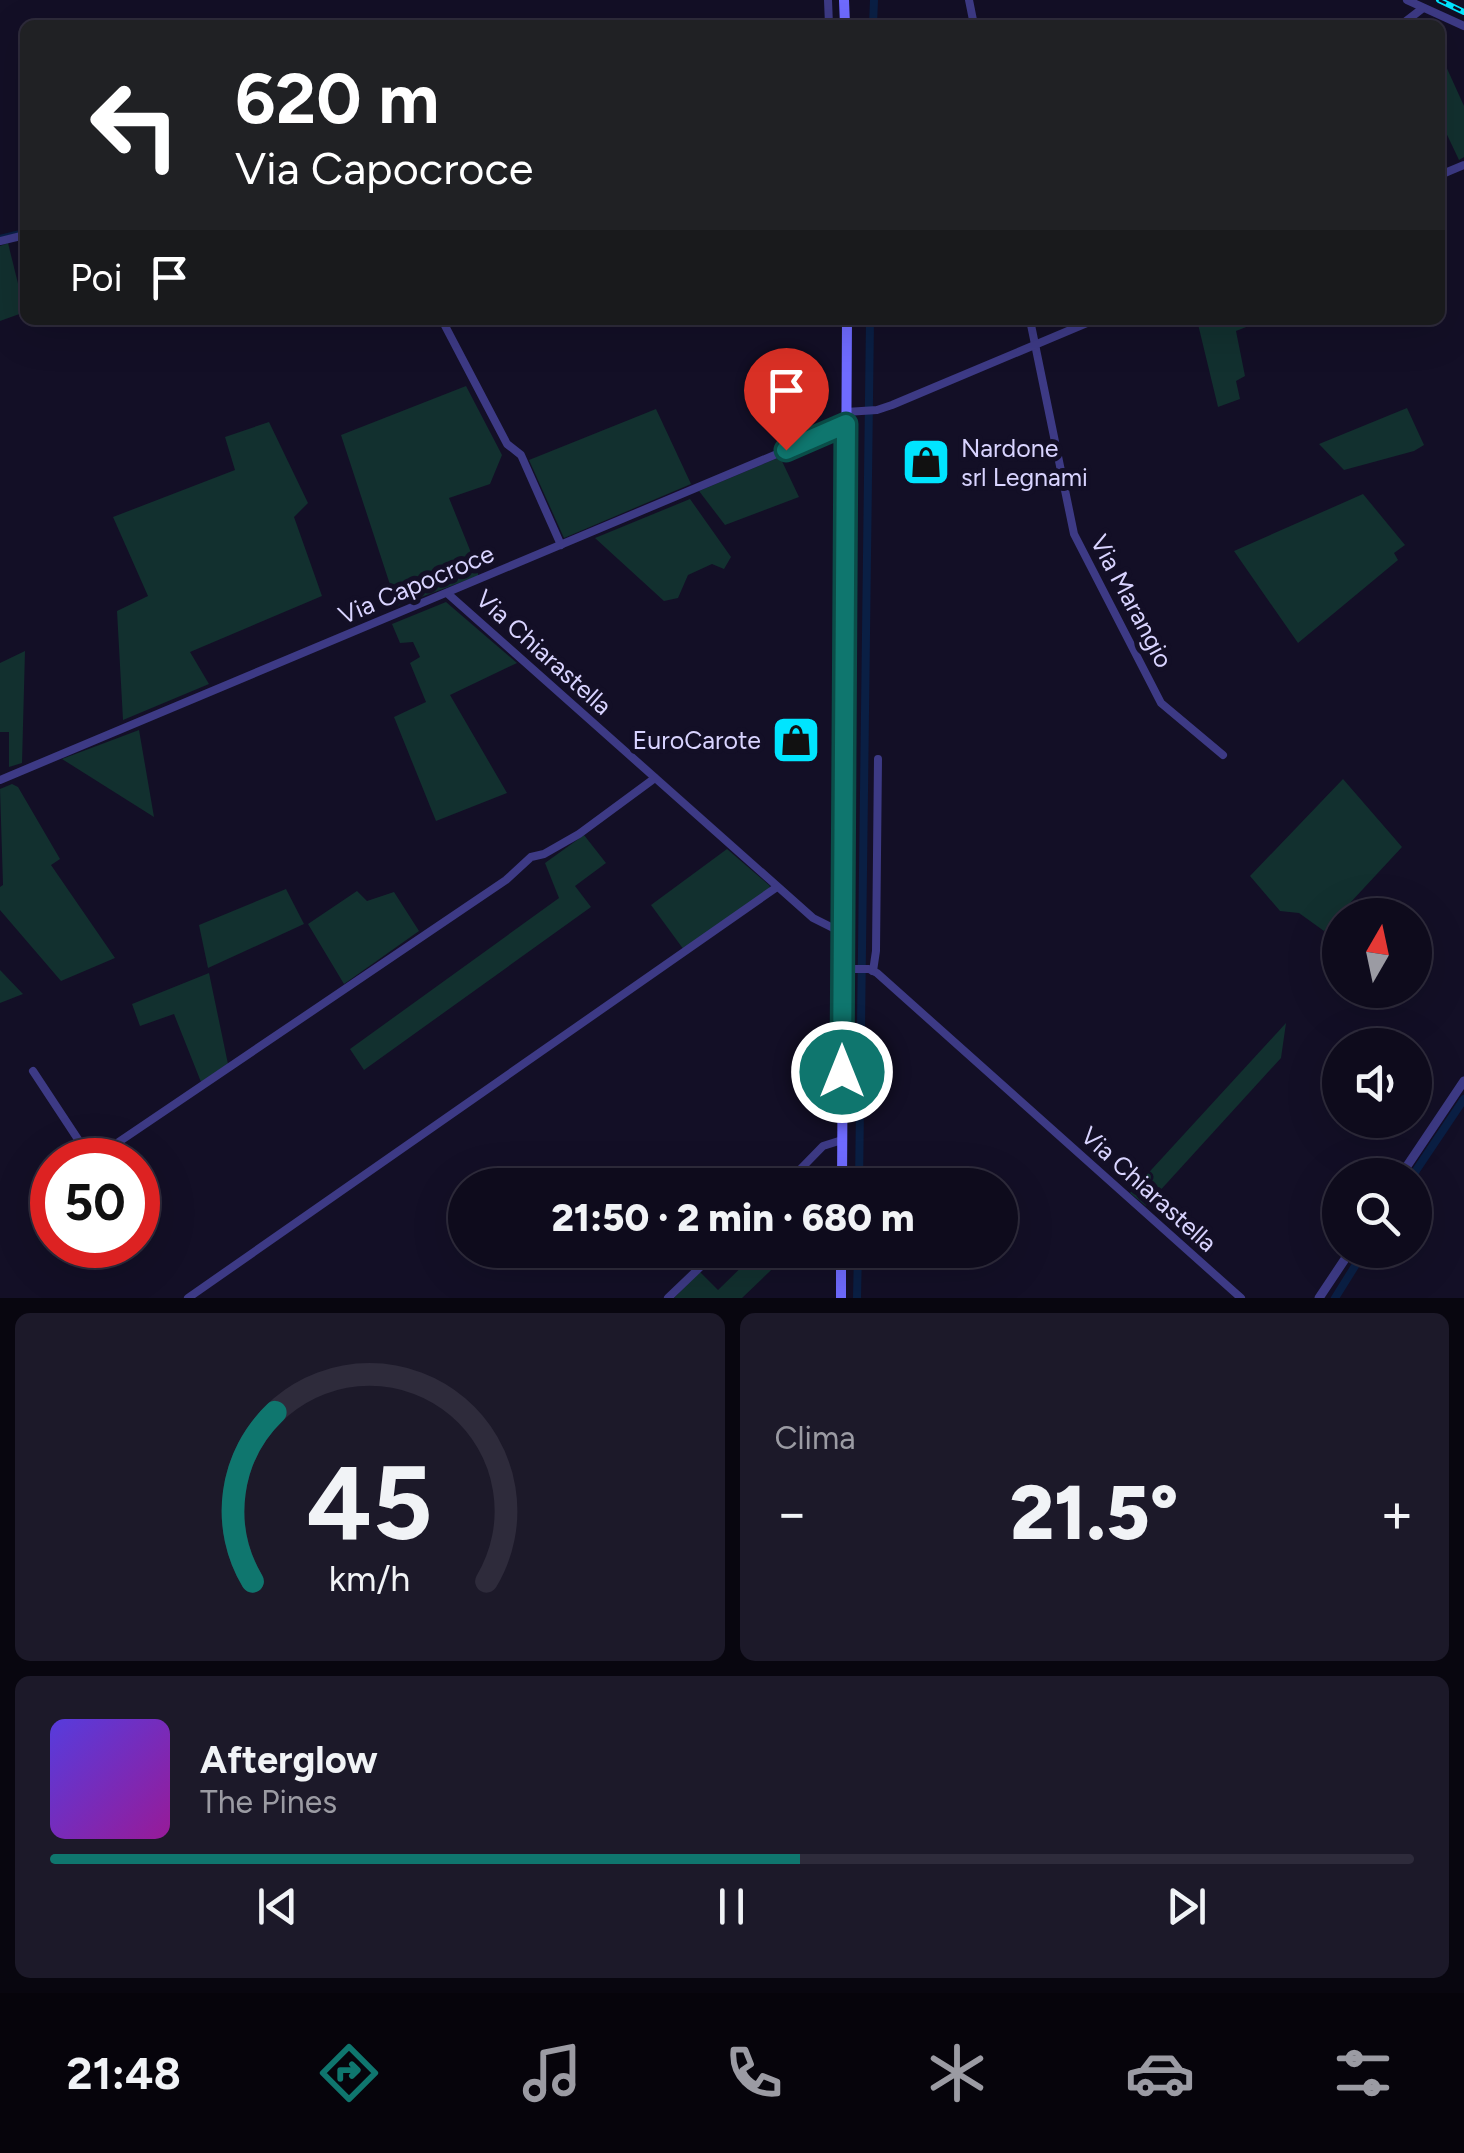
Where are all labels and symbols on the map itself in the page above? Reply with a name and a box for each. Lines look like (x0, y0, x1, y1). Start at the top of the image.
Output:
pin (744, 348, 829, 451)
place label: Nardone srl Legnami (961, 433, 1088, 492)
shop icon: Nardone srl Legnami (900, 436, 952, 488)
street label: Via Marangio (1084, 529, 1180, 673)
street label: Via Capocroce (334, 538, 498, 630)
street label: Via Chiarastella (470, 583, 618, 721)
shop icon: EuroCarote (770, 714, 822, 766)
place label: EuroCarote (633, 725, 761, 755)
north arrow (1322, 898, 1432, 1008)
position arrow (790, 1020, 894, 1124)
street label: Via Chiarastella (1075, 1120, 1223, 1258)
speed limit sign: 50 (30, 1138, 160, 1268)

